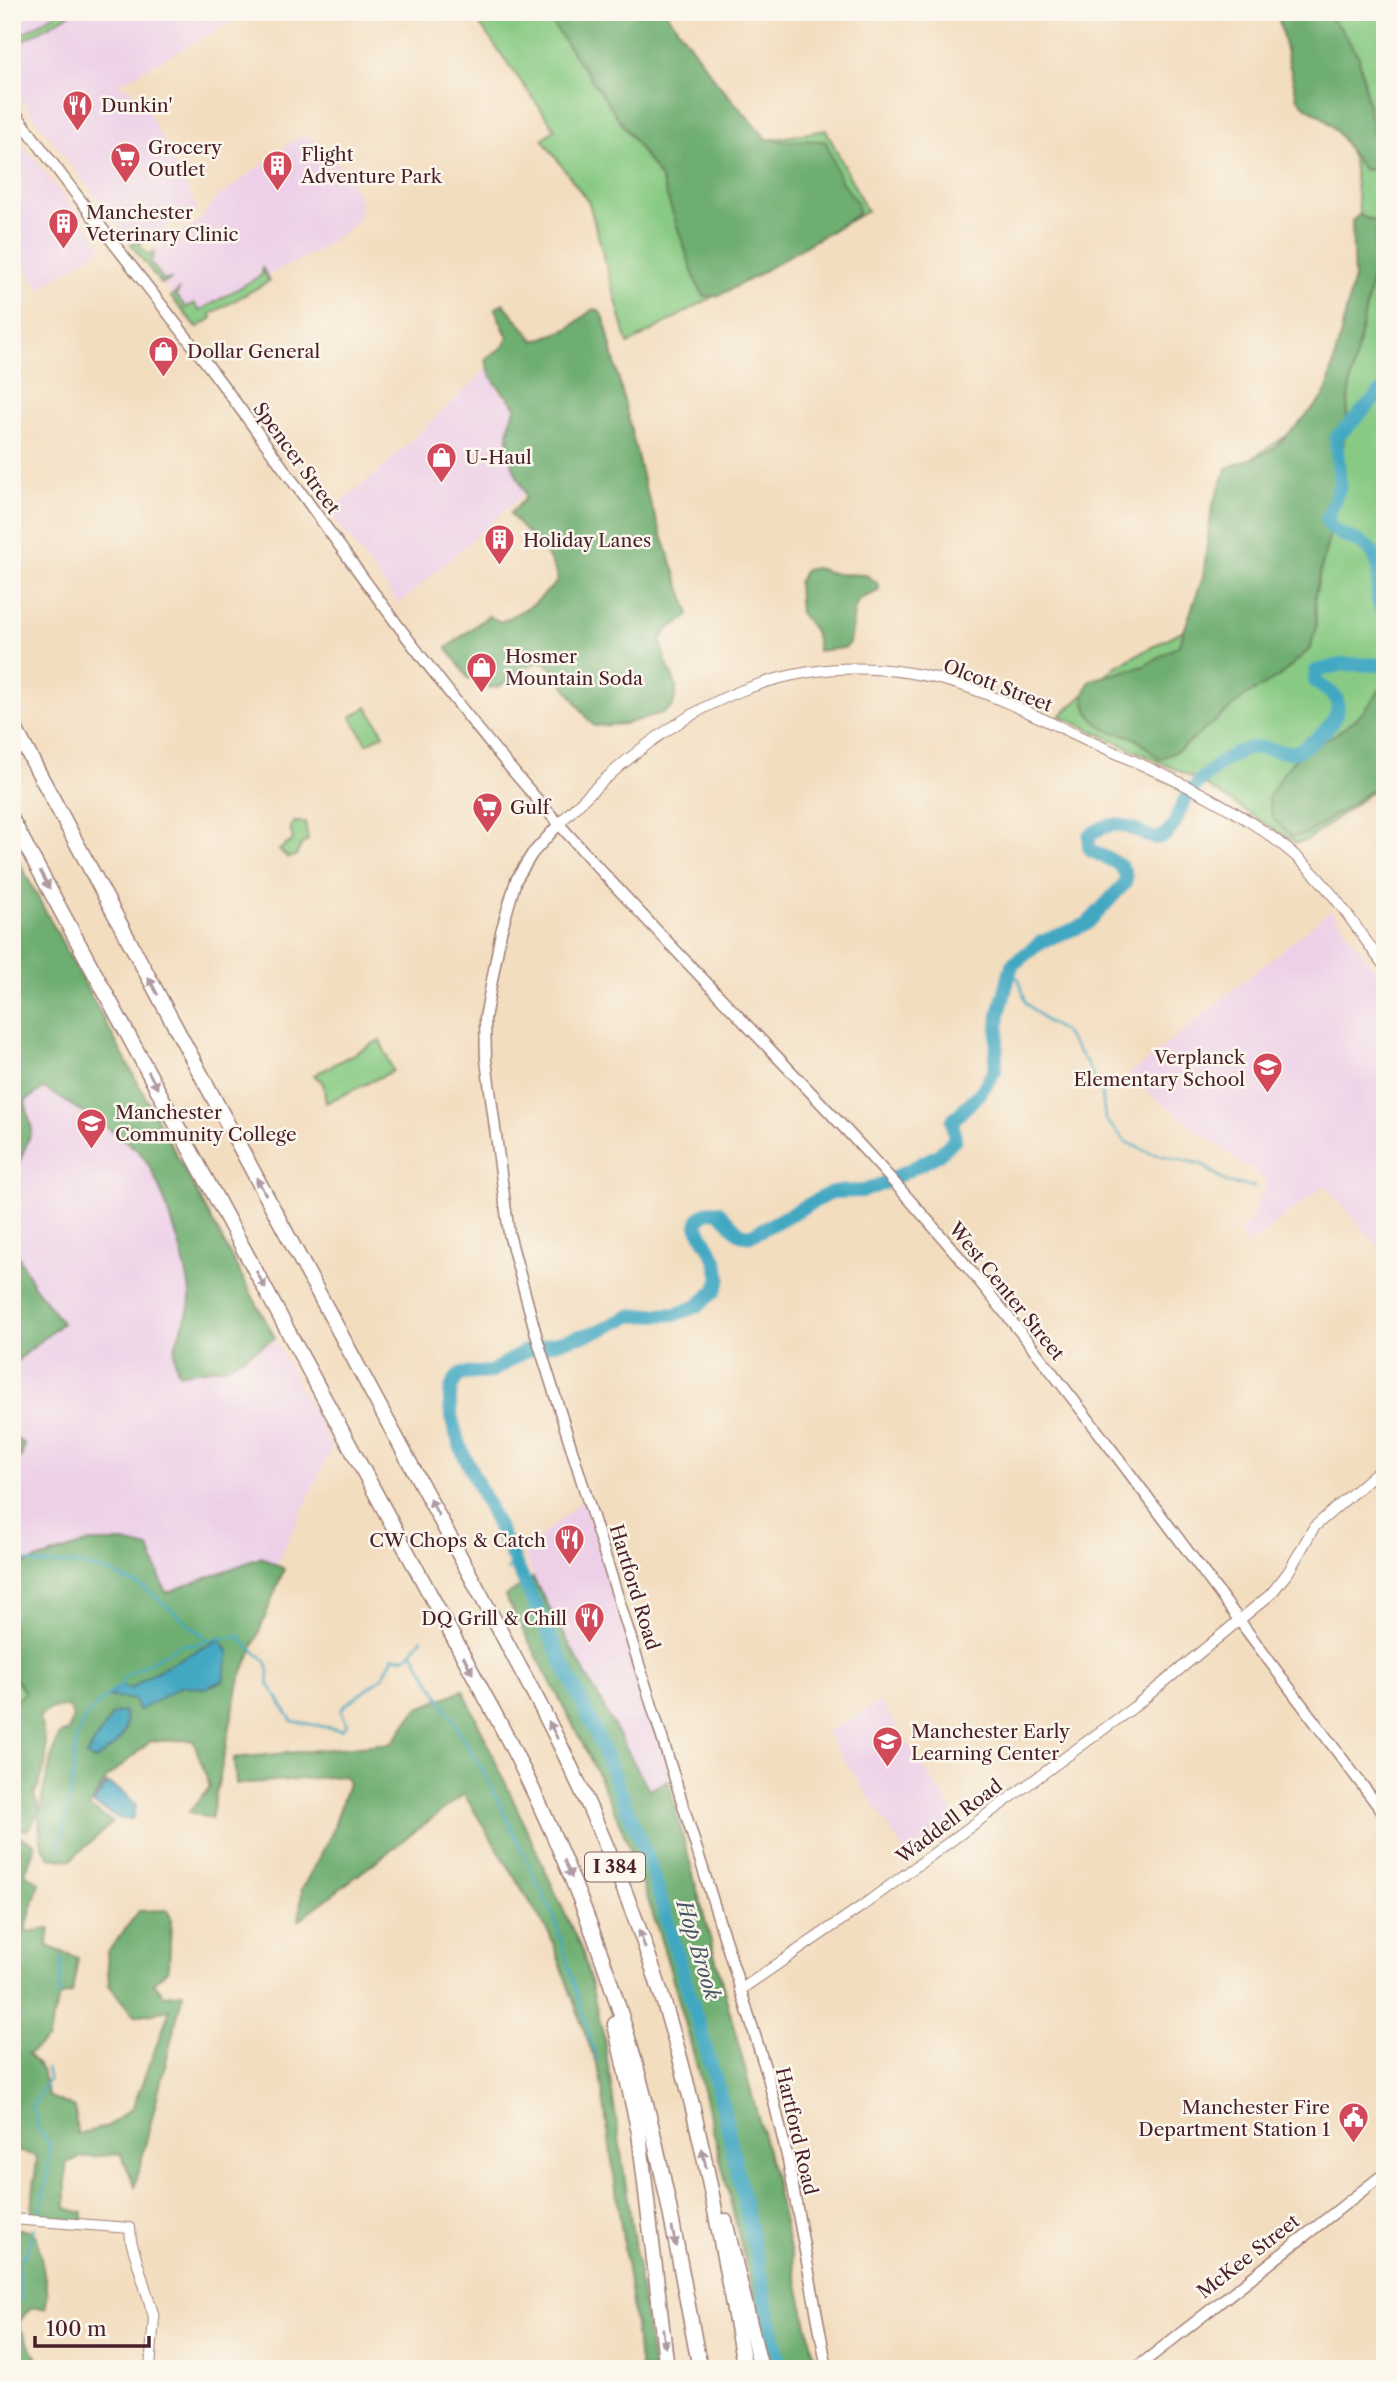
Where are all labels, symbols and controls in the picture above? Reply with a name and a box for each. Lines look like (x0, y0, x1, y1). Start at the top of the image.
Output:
restaurant icon: Dunkin' (61, 88, 95, 132)
place label: Dunkin' (101, 94, 173, 117)
place label: Grocery Outlet (148, 136, 222, 181)
supermarket icon: Grocery Outlet (108, 141, 142, 185)
place label: Flight Adventure Park (300, 143, 443, 188)
building icon: Flight Adventure Park (261, 148, 295, 192)
place label: Manchester Veterinary Clinic (85, 201, 239, 246)
building icon: Manchester Veterinary Clinic (46, 206, 80, 250)
shop icon: Dollar General (147, 334, 181, 378)
place label: Dollar General (187, 340, 320, 363)
street label: Spencer Street (248, 398, 345, 519)
shop icon: U-Haul (425, 440, 459, 484)
place label: U-Haul (465, 446, 532, 469)
building icon: Holiday Lanes (483, 523, 517, 567)
place label: Holiday Lanes (523, 529, 651, 552)
place label: Hosmer Mountain Soda (505, 645, 643, 690)
shop icon: Hosmer Mountain Soda (465, 650, 499, 694)
street label: Olcott Street (940, 654, 1056, 717)
supermarket icon: Gulf (470, 790, 504, 834)
place label: Gulf (510, 796, 552, 819)
one-way arrow (38, 870, 50, 890)
one-way arrow (147, 976, 158, 996)
place label: Verplanck Elementary School (1073, 1046, 1246, 1091)
school or university icon: Verplanck Elementary School (1251, 1051, 1285, 1095)
one-way arrow (147, 1070, 159, 1090)
place label: Manchester Community College (115, 1101, 297, 1146)
school or university icon: Manchester Community College (75, 1106, 109, 1150)
one-way arrow (255, 1176, 267, 1196)
street label: West Center Street (943, 1217, 1069, 1365)
one-way arrow (255, 1270, 267, 1290)
one-way arrow (428, 1498, 440, 1517)
street label: Hartford Road (604, 1521, 665, 1653)
restaurant icon: CW Chops & Catch (552, 1523, 586, 1567)
place label: CW Chops & Catch (369, 1529, 546, 1552)
restaurant icon: DQ Grill & Chill (573, 1601, 607, 1645)
place label: DQ Grill & Chill (421, 1607, 567, 1630)
one-way arrow (462, 1655, 474, 1675)
one-way arrow (547, 1720, 558, 1740)
place label: Manchester Early Learning Center (911, 1720, 1070, 1765)
school or university icon: Manchester Early Learning Center (871, 1725, 905, 1769)
street label: Waddell Road (891, 1774, 1007, 1869)
road number: I 384 (585, 1853, 645, 1882)
one-way arrow (563, 1859, 574, 1880)
water label: Hop Brook (671, 1895, 726, 2003)
one-way arrow (636, 1928, 647, 1949)
street label: Hartford Road (771, 2065, 822, 2198)
place label: Manchester Fire Department Station 1 (1138, 2096, 1330, 2141)
public building icon: Manchester Fire Department Station 1 (1336, 2101, 1370, 2145)
one-way arrow (698, 2147, 709, 2169)
street label: McKee Street (1193, 2209, 1304, 2303)
one-way arrow (669, 2226, 680, 2248)
scale bar (35, 2304, 149, 2348)
text: 100 m (46, 2316, 107, 2341)
one-way arrow (658, 2327, 669, 2349)

